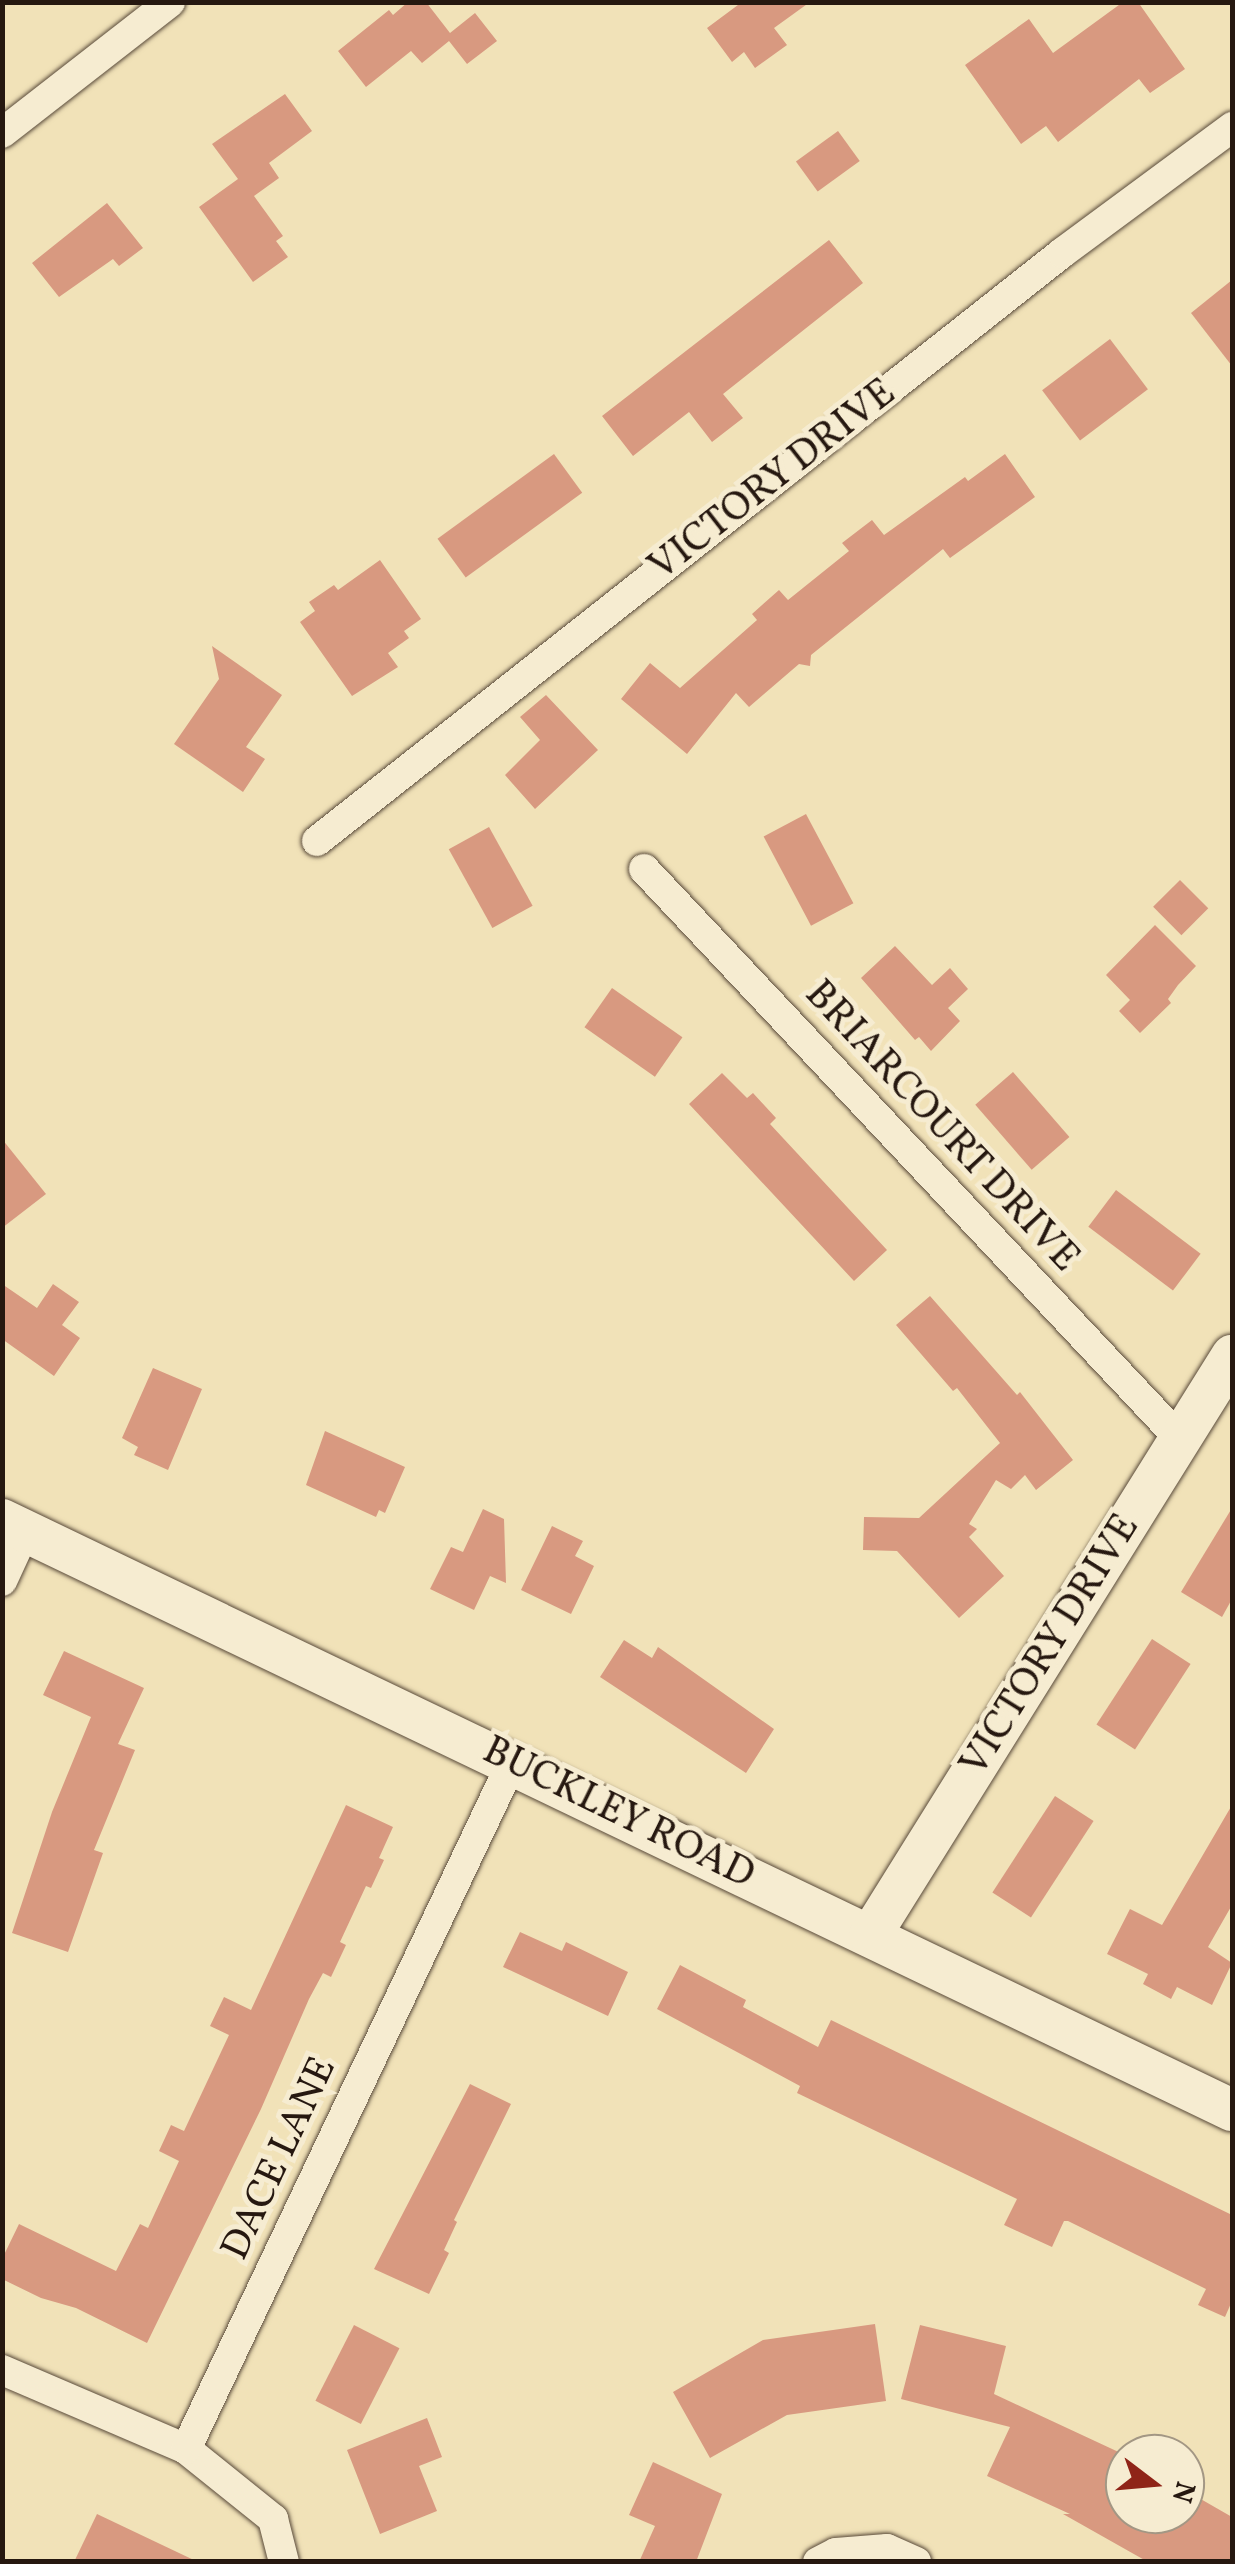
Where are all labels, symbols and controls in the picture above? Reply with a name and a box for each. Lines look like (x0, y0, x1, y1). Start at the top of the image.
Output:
street label: VICTORY DRIVE (640, 370, 906, 592)
street label: BRIARCOURT DRIVE (793, 971, 1089, 1283)
street label: VICTORY DRIVE (951, 1506, 1151, 1786)
street label: BUCKLEY ROAD (474, 1727, 762, 1901)
street label: DACE LANE (212, 2050, 348, 2268)
north arrow (1105, 2434, 1205, 2534)
text: N (1161, 2477, 1204, 2507)

